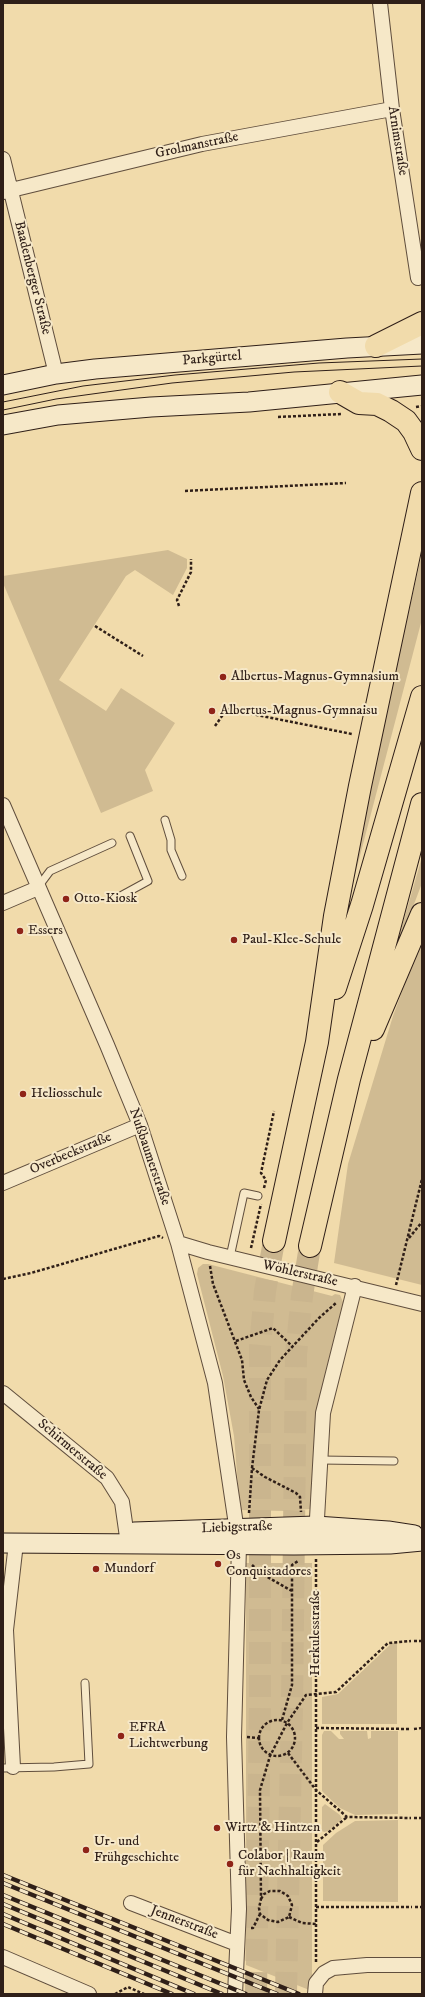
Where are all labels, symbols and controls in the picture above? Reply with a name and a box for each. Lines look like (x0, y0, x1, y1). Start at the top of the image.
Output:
street label: Arnimstraße (383, 105, 411, 177)
street label: Grolmanstraße (154, 129, 240, 163)
street label: Baadenberger Straße (10, 219, 54, 337)
street label: Parkgürtel (182, 348, 242, 370)
place label: Albertus-Magnus-Gymnasium (231, 669, 399, 685)
marker: Albertus-Magnus-Gymnasium (218, 672, 228, 682)
place label: Albertus-Magnus-Gymnaisu (220, 703, 377, 719)
marker: Albertus-Magnus-Gymnaisu (207, 706, 217, 716)
place label: Otto-Kiosk (74, 891, 137, 907)
marker: Otto-Kiosk (61, 894, 71, 904)
place label: Essers (28, 923, 63, 939)
marker: Essers (15, 926, 25, 936)
place label: Paul-Klee-Schule (242, 932, 341, 948)
marker: Paul-Klee-Schule (229, 935, 239, 945)
place label: Heliosschule (31, 1086, 102, 1102)
marker: Heliosschule (18, 1089, 28, 1099)
street label: Nußbaumerstraße (124, 1106, 174, 1208)
street label: Overbeckstraße (28, 1129, 114, 1179)
street label: Wöhlerstraße (261, 1257, 339, 1291)
street label: Schirmerstraße (34, 1416, 110, 1484)
street label: Liebigstraße (201, 1518, 273, 1538)
place label: Os Conquistadores (226, 1548, 311, 1580)
marker: Os Conquistadores (213, 1559, 223, 1569)
place label: Mundorf (104, 1561, 154, 1577)
marker: Mundorf (91, 1564, 101, 1574)
street label: Herkulesstraße (308, 1590, 324, 1676)
place label: EFRA Lichtwerbung (129, 1720, 208, 1752)
marker: EFRA Lichtwerbung (116, 1731, 126, 1741)
place label: Wirtz & Hintzen (225, 1820, 320, 1836)
marker: Wirtz & Hintzen (212, 1823, 222, 1833)
place label: Ur- und Frühgeschichte (94, 1834, 179, 1866)
marker: Ur- und Frühgeschichte (81, 1845, 91, 1855)
place label: Colabor | Raum für Nachhaltigkeit (238, 1848, 341, 1880)
marker: Colabor | Raum für Nachhaltigkeit (225, 1859, 235, 1869)
street label: Jennerstraße (148, 1902, 220, 1944)

